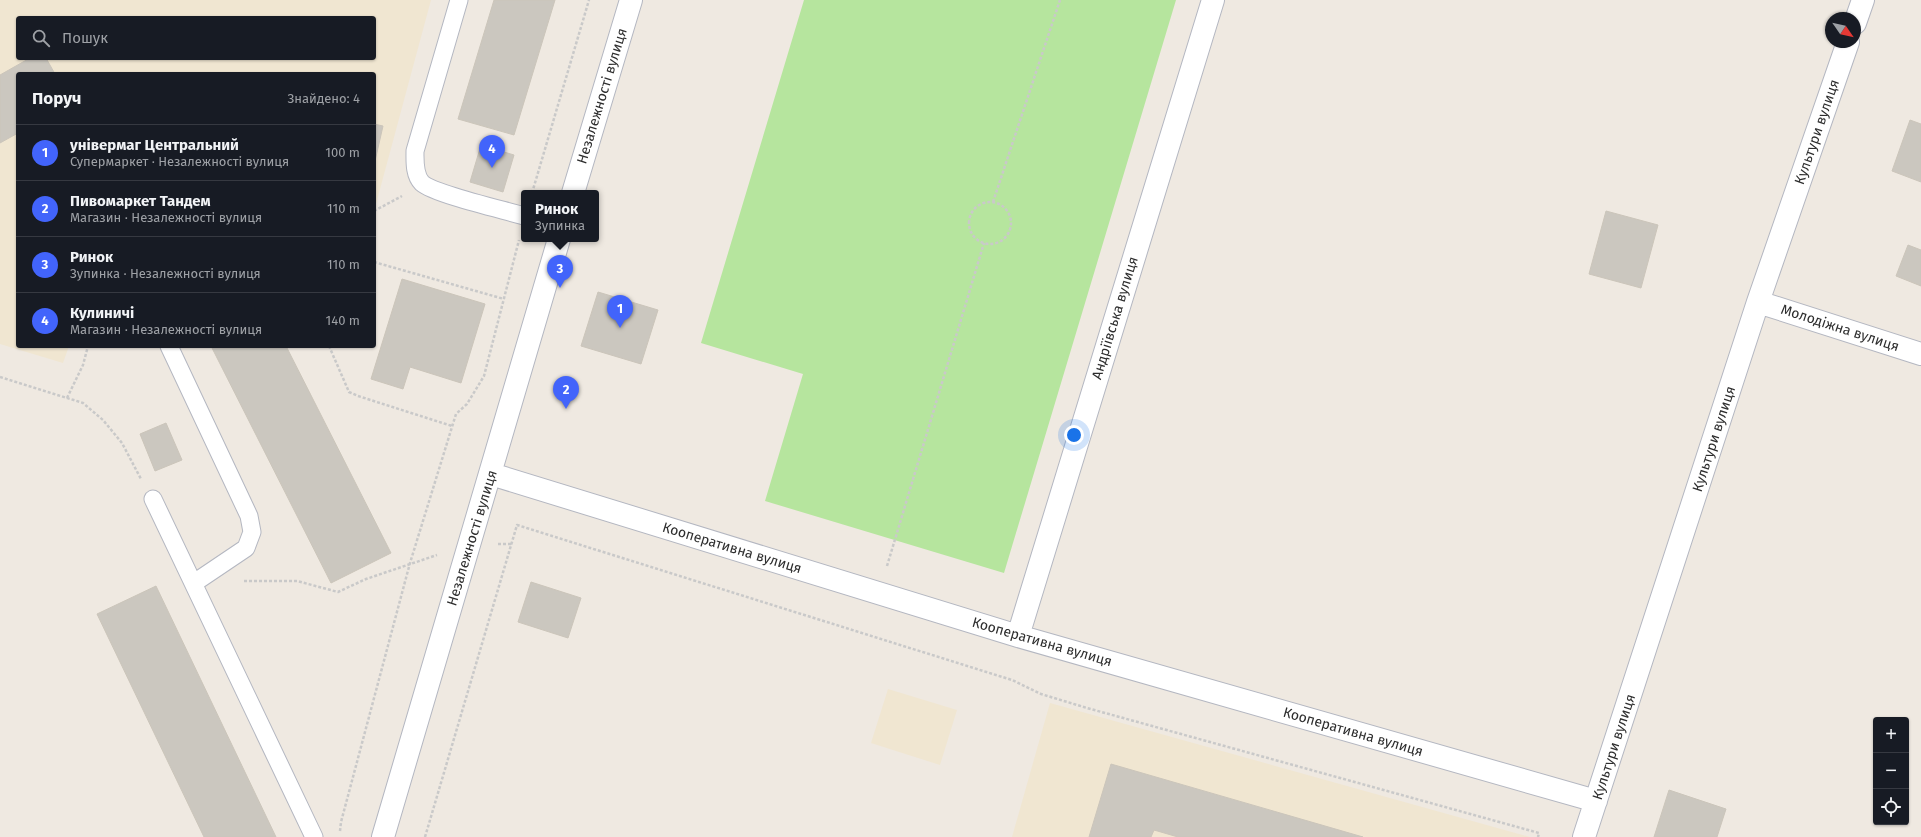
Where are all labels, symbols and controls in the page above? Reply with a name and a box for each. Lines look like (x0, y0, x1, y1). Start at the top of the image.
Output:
north arrow (1825, 12, 1861, 48)
search box (16, 16, 376, 60)
street label: Незалежності вулиця (573, 26, 631, 166)
icon: search (30, 27, 52, 49)
text: Пошук (62, 29, 108, 47)
street label: Культури вулиця (1791, 77, 1843, 187)
text: Поруч (32, 88, 81, 109)
text: Знайдено: 4 (288, 91, 360, 106)
pin: 4 (479, 135, 505, 168)
text: універмаг Центральний (70, 136, 239, 154)
text: 1 (42, 145, 48, 160)
text: 100 m (325, 145, 360, 160)
text: Супермаркет · Незалежності вулиця (70, 154, 289, 169)
popup (521, 190, 599, 242)
text: Пивомаркет Тандем (70, 192, 211, 210)
text: Ринок (535, 200, 578, 218)
text: 2 (42, 201, 48, 216)
text: 110 m (327, 201, 360, 216)
text: Магазин · Незалежності вулиця (70, 210, 262, 225)
text: Зупинка (535, 218, 585, 233)
text: Ринок (70, 248, 113, 266)
pin: 3 (547, 255, 573, 288)
street label: Андріївська вулиця (1088, 255, 1142, 381)
text: 3 (42, 257, 48, 272)
text: 110 m (327, 257, 360, 272)
text: Зупинка · Незалежності вулиця (70, 266, 261, 281)
pin: 1 (607, 295, 633, 328)
street label: Молодіжна вулиця (1779, 301, 1901, 355)
text: Кулиничі (70, 304, 134, 322)
text: 4 (41, 313, 49, 328)
text: 140 m (326, 313, 360, 328)
text: Магазин · Незалежності вулиця (70, 322, 262, 337)
pin: 2 (553, 376, 579, 409)
street label: Культури вулиця (1689, 384, 1739, 494)
your location (1064, 425, 1084, 445)
street label: Незалежності вулиця (443, 468, 501, 608)
street label: Кооперативна вулиця (660, 519, 804, 577)
street label: Кооперативна вулиця (970, 614, 1114, 670)
street label: Культури вулиця (1589, 692, 1639, 802)
street label: Кооперативна вулиця (1281, 704, 1425, 760)
map controls (1873, 717, 1909, 825)
button: + (1873, 717, 1909, 753)
button: − (1873, 753, 1909, 789)
button: locate (1873, 789, 1909, 825)

